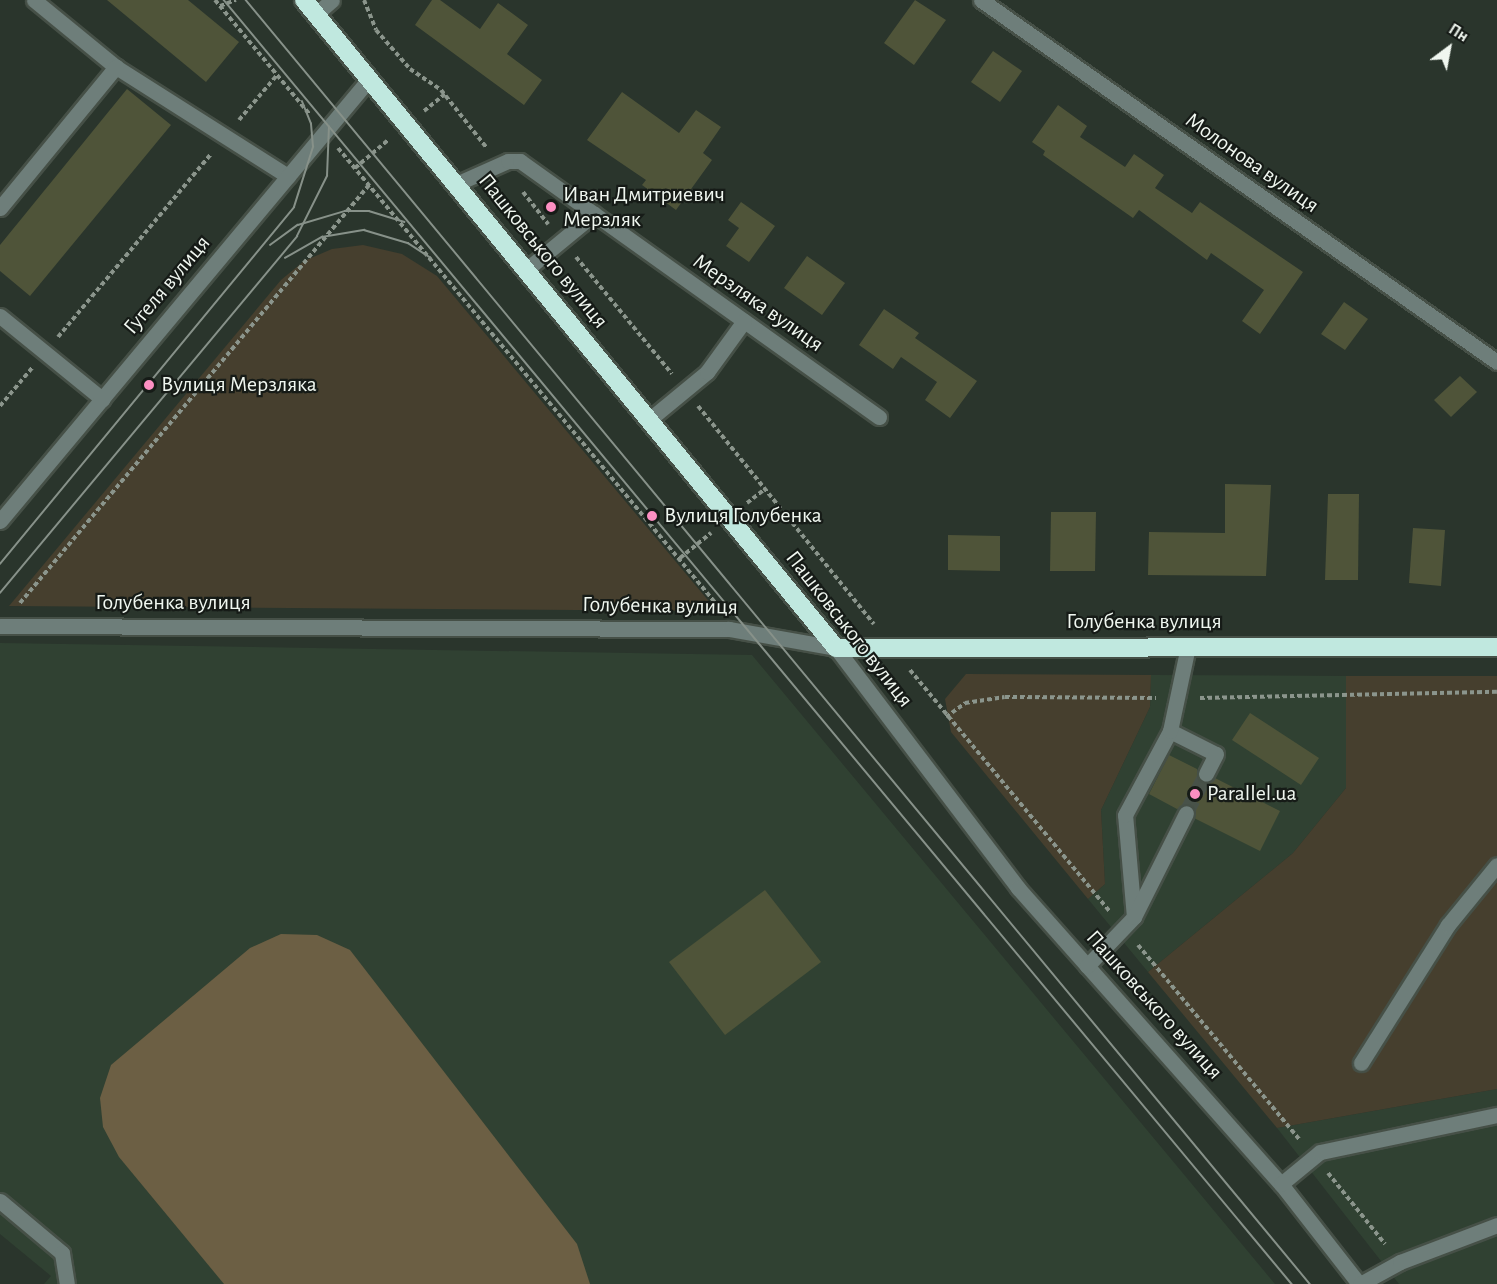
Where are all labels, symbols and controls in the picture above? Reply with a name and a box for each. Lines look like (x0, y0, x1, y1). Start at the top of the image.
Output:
north arrow (1419, 18, 1479, 78)
text: Пн (1446, 21, 1471, 45)
street label: Молонова вулиця (1180, 107, 1324, 219)
street label: Пашковського вулиця (472, 168, 614, 334)
place label: Иван Дмитриевич Мерзляк (563, 181, 725, 232)
marker: Иван Дмитриевич Мерзляк (544, 200, 558, 214)
street label: Гугеля вулиця (118, 230, 216, 340)
street label: Мерзляка вулиця (688, 248, 828, 358)
place label: Вулиця Мерзляка (161, 372, 317, 398)
marker: Вулиця Мерзляка (142, 378, 156, 392)
place label: Вулиця Голубенка (664, 503, 822, 529)
marker: Вулиця Голубенка (645, 509, 659, 523)
street label: Пашковського вулиця (780, 545, 918, 713)
street label: Голубенка вулиця (95, 590, 251, 616)
street label: Голубенка вулиця (582, 591, 738, 621)
street label: Голубенка вулиця (1066, 609, 1222, 635)
place label: Parallel.ua (1207, 781, 1297, 807)
marker: Parallel.ua (1188, 787, 1202, 801)
street label: Пашковського вулиця (1080, 925, 1228, 1085)

